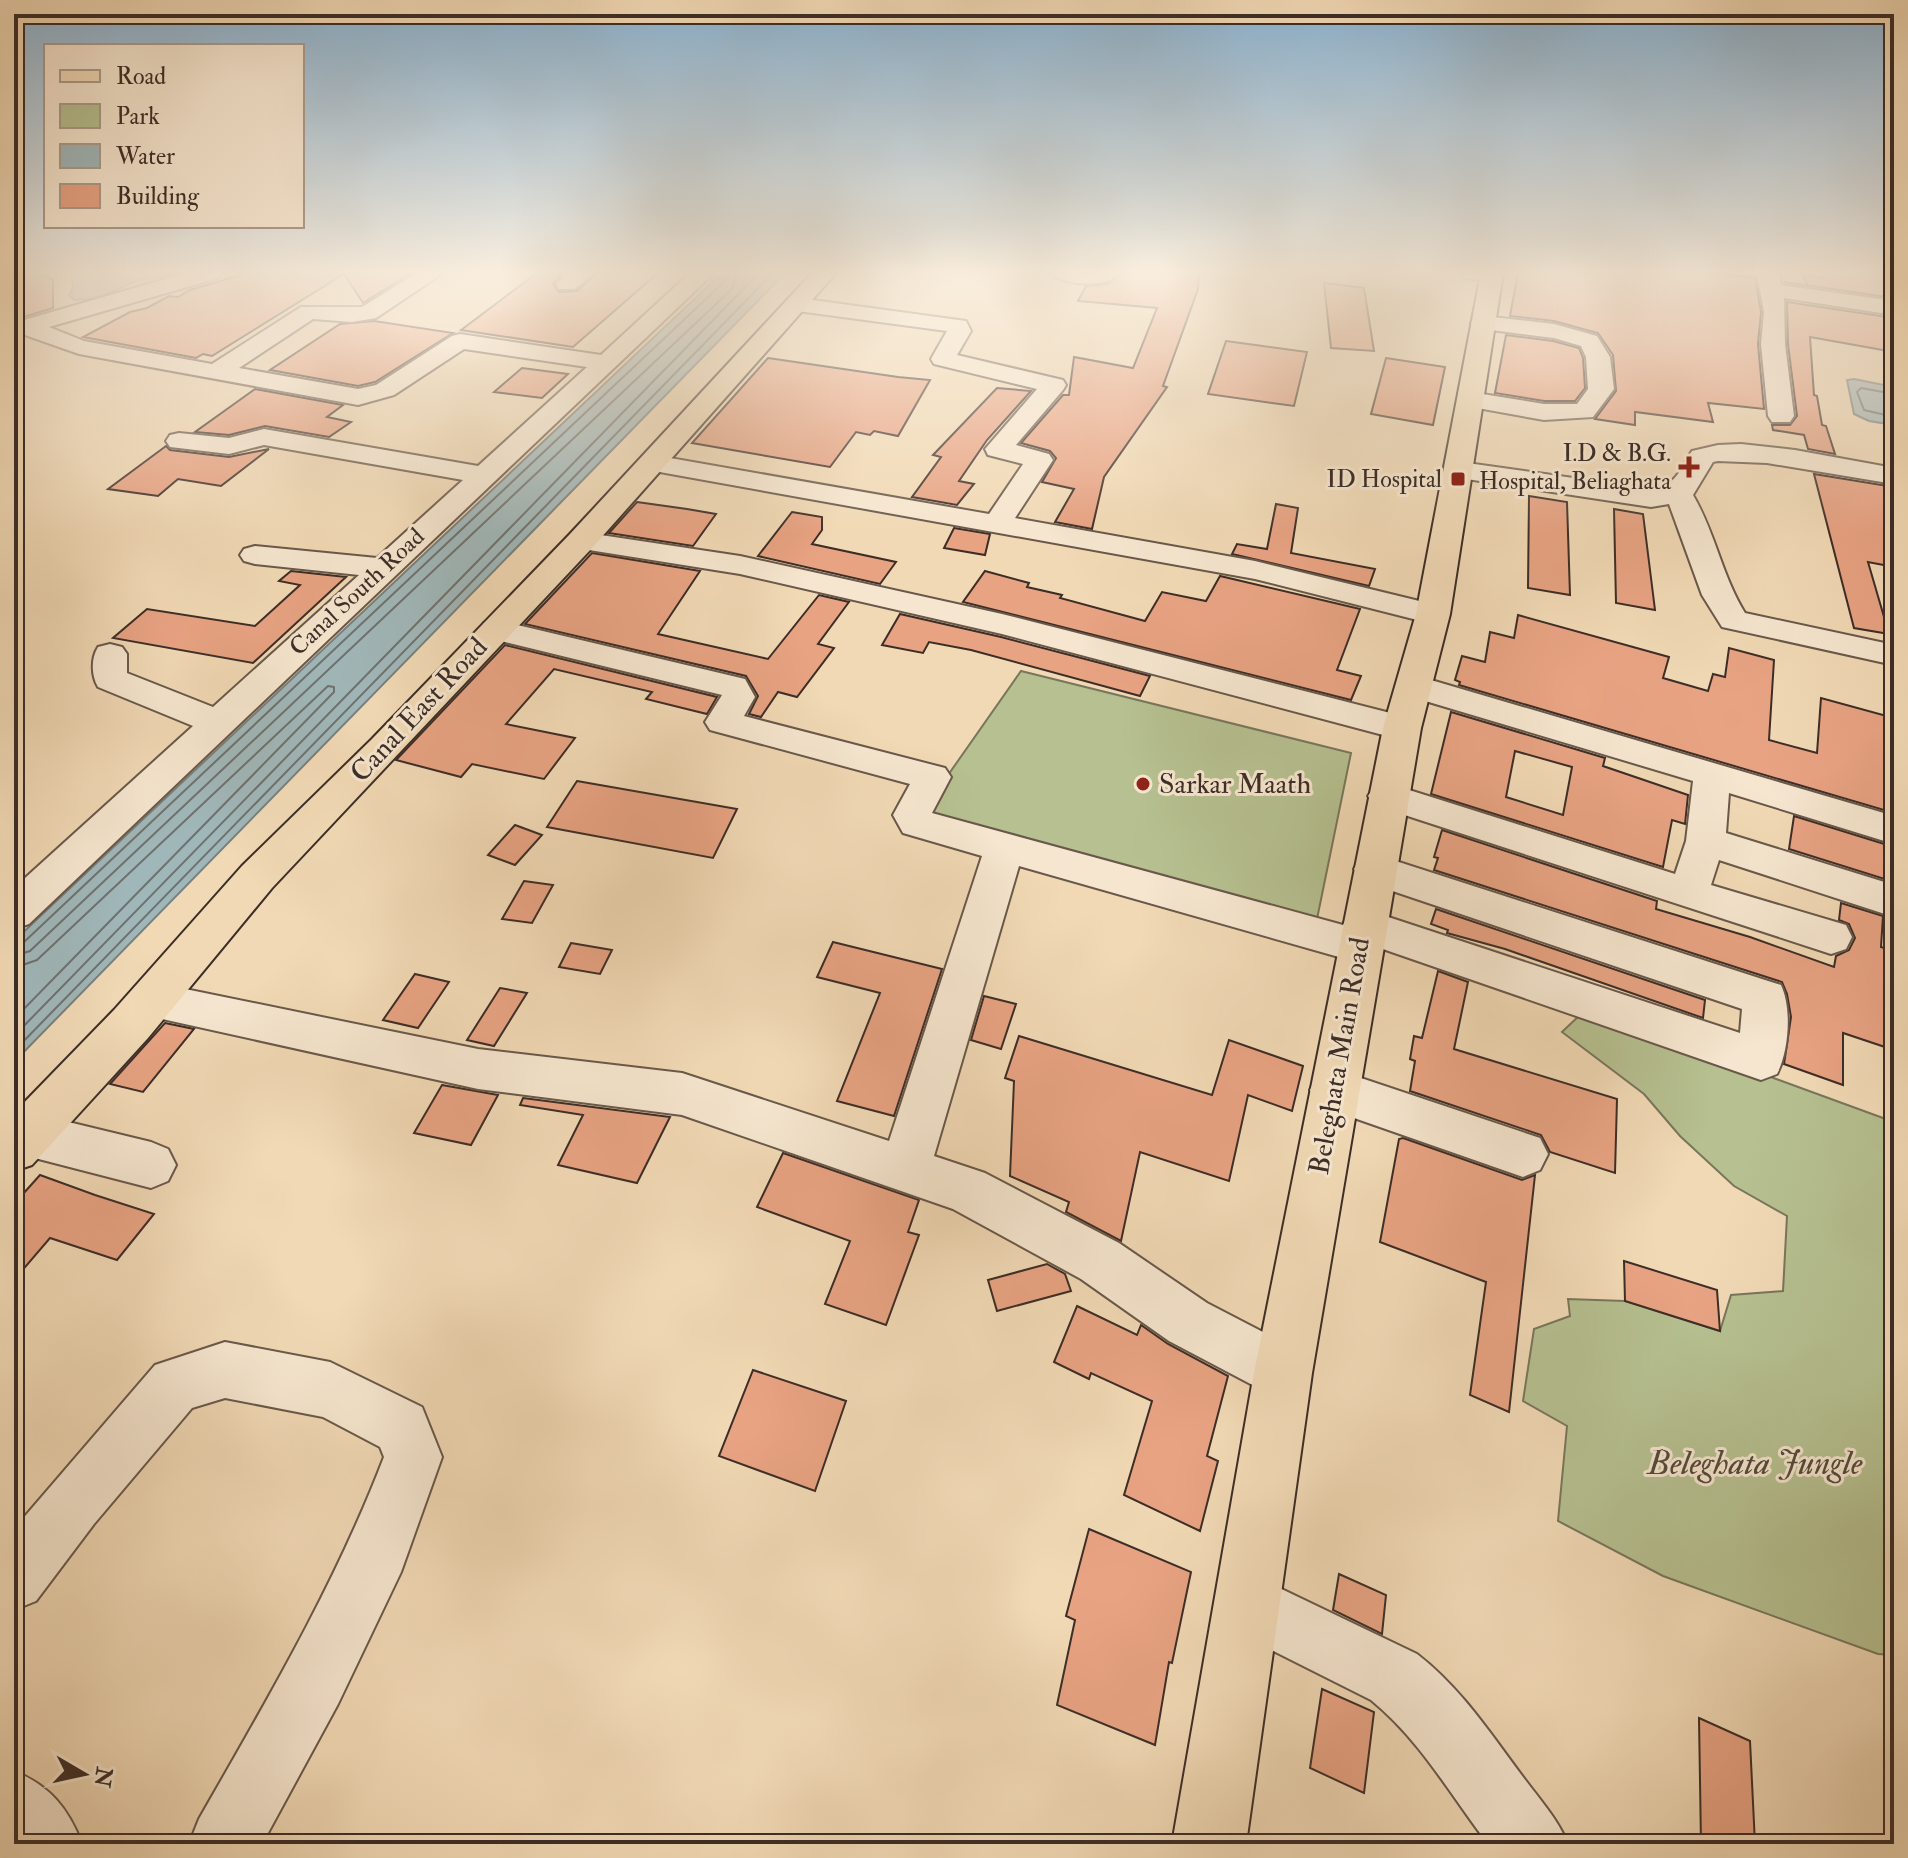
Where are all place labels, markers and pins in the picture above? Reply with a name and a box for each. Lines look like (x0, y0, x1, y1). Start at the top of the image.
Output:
place label: I.D & B.G. Hospital, Beliaghata (1479, 438, 1672, 497)
marker: I.D & B.G. Hospital, Beliaghata (1678, 456, 1700, 478)
place label: ID Hospital (1327, 464, 1442, 495)
marker: ID Hospital (1449, 470, 1467, 488)
place label: Sarkar Maath (1159, 767, 1311, 802)
marker: Sarkar Maath (1134, 775, 1152, 793)

